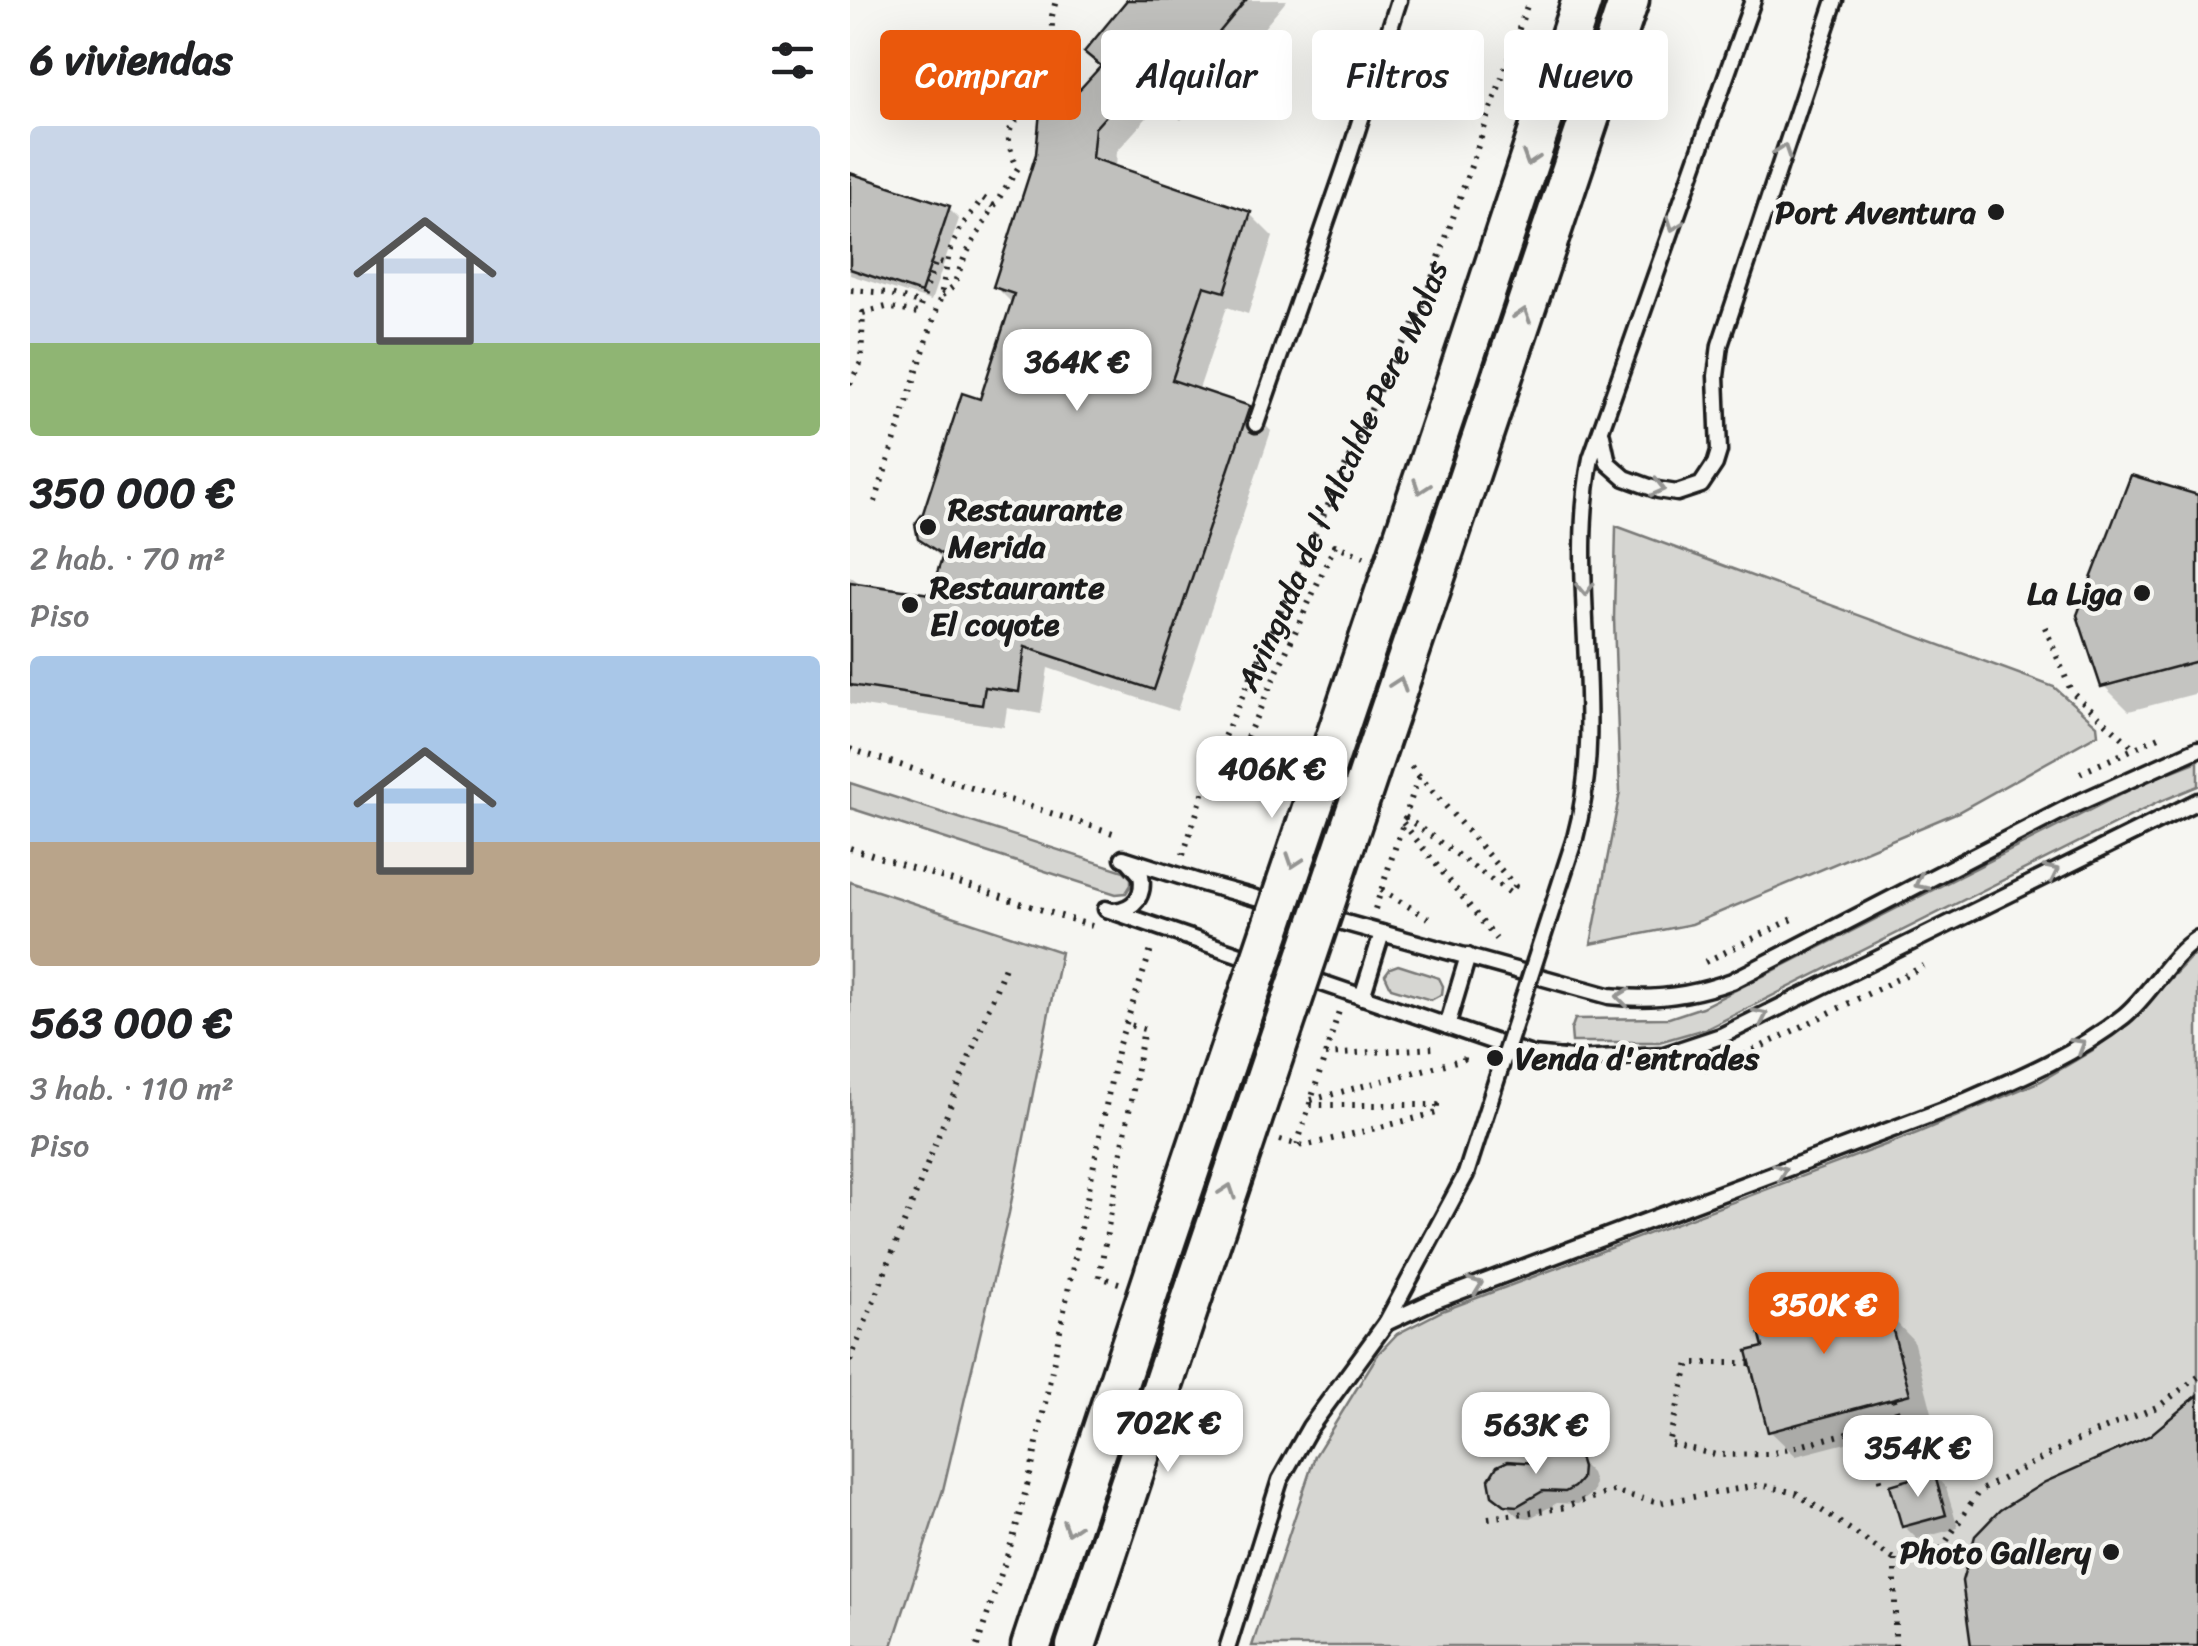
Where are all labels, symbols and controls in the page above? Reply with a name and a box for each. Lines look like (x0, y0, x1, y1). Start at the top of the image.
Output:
text: 6 viviendas (30, 23, 233, 97)
chip: Comprar (880, 30, 1081, 120)
chip: Alquilar (1101, 30, 1292, 120)
chip: Filtros (1312, 30, 1484, 120)
chip: Nuevo (1504, 30, 1668, 120)
icon: filters (765, 33, 820, 88)
one-way arrow (1772, 143, 1792, 160)
one-way arrow (1521, 150, 1541, 167)
place label: Port Aventura (1775, 184, 1976, 241)
icon: home (335, 191, 515, 371)
marker: Port Aventura (1985, 201, 2007, 223)
one-way arrow (1665, 214, 1686, 231)
street label: Avinguda de l'Alcalde Pere Molas (1219, 252, 1465, 702)
one-way arrow (1512, 308, 1532, 325)
pin: 364K € (996, 329, 1158, 414)
text: 364K € (1025, 333, 1129, 390)
text: 350 000 € (30, 456, 235, 530)
one-way arrow (1649, 476, 1666, 497)
one-way arrow (1412, 477, 1432, 494)
place label: Restaurante Merida (947, 481, 1123, 575)
marker: Restaurante Merida (917, 516, 939, 538)
text: 2 hab. · 70 m² (30, 530, 226, 587)
place label: Restaurante El coyote (929, 559, 1105, 653)
place label: La Liga (2027, 565, 2123, 622)
one-way arrow (1574, 581, 1595, 597)
marker: La Liga (2131, 582, 2153, 604)
text: Piso (30, 587, 89, 644)
marker: Restaurante El coyote (899, 594, 921, 616)
one-way arrow (1388, 676, 1408, 693)
icon: home (335, 721, 515, 901)
pin: 406K € (1191, 736, 1353, 821)
text: 406K € (1218, 740, 1326, 797)
one-way arrow (1286, 851, 1306, 868)
one-way arrow (2042, 865, 2060, 884)
one-way arrow (1914, 871, 1932, 890)
text: 563 000 € (30, 986, 232, 1060)
one-way arrow (1615, 987, 1631, 1008)
one-way arrow (1750, 1009, 1768, 1028)
place label: Venda d'entrades (1515, 1030, 1760, 1087)
one-way arrow (2068, 1038, 2086, 1057)
marker: Venda d'entrades (1484, 1047, 1506, 1069)
text: 3 hab. · 110 m² (30, 1060, 234, 1117)
text: Piso (30, 1117, 89, 1174)
one-way arrow (1771, 1162, 1788, 1183)
one-way arrow (1216, 1183, 1237, 1200)
pin: 350K € (1743, 1272, 1905, 1357)
text: 350K € (1771, 1276, 1877, 1333)
one-way arrow (1467, 1277, 1484, 1297)
pin: 702K € (1087, 1390, 1249, 1475)
pin: 563K € (1455, 1392, 1617, 1477)
text: 702K € (1115, 1394, 1221, 1451)
text: 563K € (1484, 1396, 1588, 1453)
pin: 354K € (1837, 1415, 1999, 1500)
text: 354K € (1865, 1419, 1971, 1476)
one-way arrow (1062, 1518, 1082, 1535)
place label: Photo Gallery (1900, 1524, 2092, 1581)
marker: Photo Gallery (2100, 1541, 2122, 1563)

